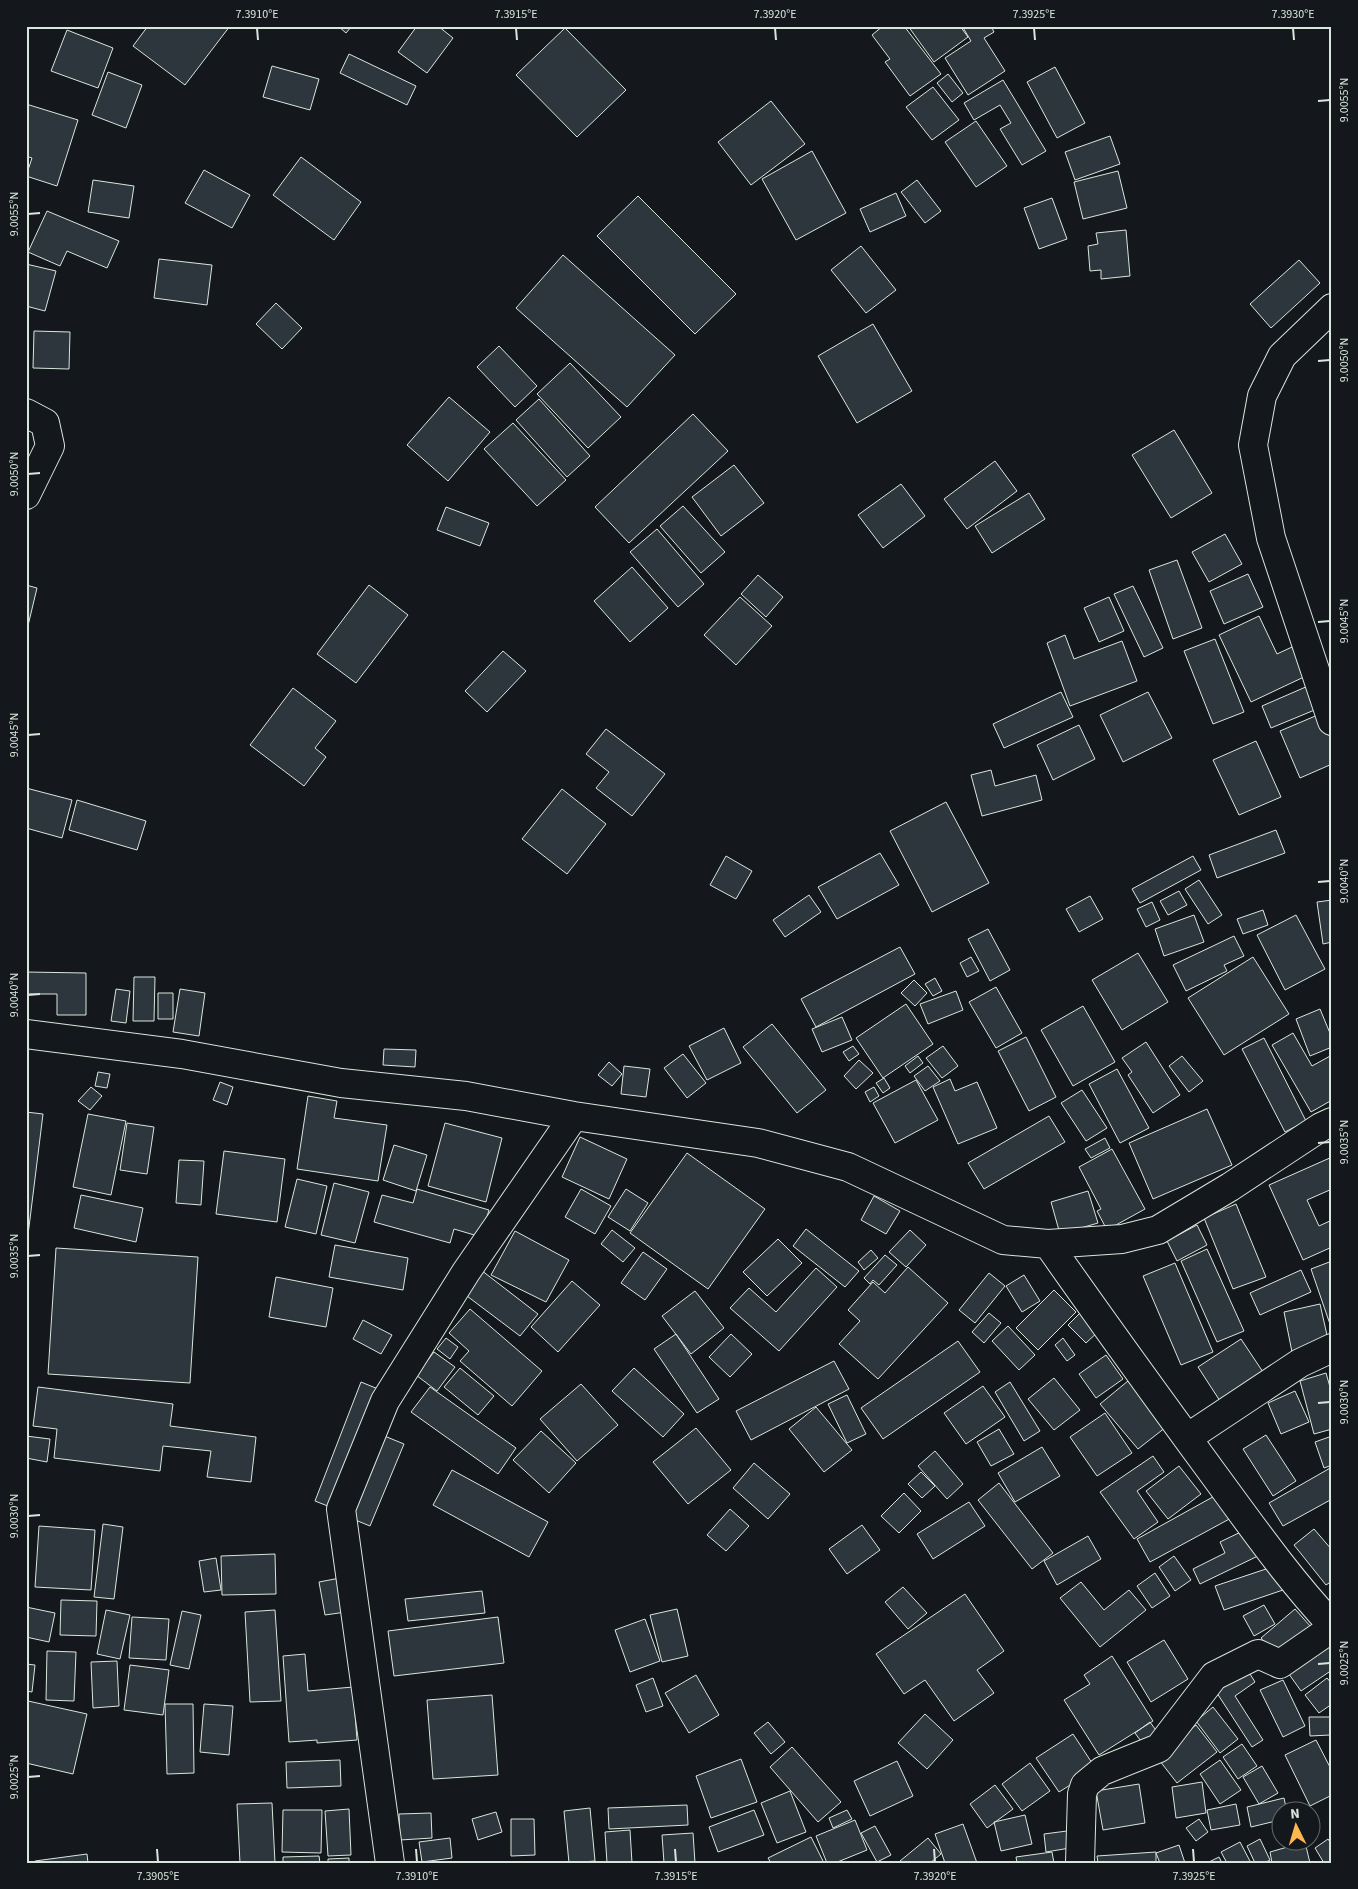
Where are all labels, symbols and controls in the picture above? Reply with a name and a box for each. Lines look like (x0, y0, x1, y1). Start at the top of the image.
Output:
text: 7.3910°E (235, 6, 279, 23)
text: 7.3915°E (494, 6, 538, 23)
text: 7.3920°E (753, 6, 797, 23)
text: 7.3925°E (1012, 6, 1056, 23)
text: 7.3930°E (1271, 6, 1315, 23)
text: 9.0055°N (1336, 78, 1353, 122)
text: 9.0055°N (6, 192, 23, 236)
text: 9.0050°N (1336, 338, 1353, 382)
text: 9.0050°N (6, 452, 23, 496)
text: 9.0045°N (1336, 599, 1353, 643)
text: 9.0045°N (6, 713, 23, 757)
text: 9.0040°N (1336, 859, 1353, 903)
text: 9.0040°N (6, 973, 23, 1017)
text: 9.0035°N (1336, 1120, 1353, 1164)
text: 9.0035°N (6, 1234, 23, 1278)
text: 9.0030°N (1336, 1380, 1353, 1424)
text: 9.0030°N (6, 1494, 23, 1538)
text: 9.0025°N (1336, 1641, 1353, 1685)
text: 9.0025°N (6, 1755, 23, 1799)
north arrow (1270, 1802, 1320, 1852)
text: N (1289, 1804, 1300, 1824)
text: 7.3905°E (136, 1868, 180, 1885)
text: 7.3910°E (395, 1868, 439, 1885)
text: 7.3915°E (654, 1868, 698, 1885)
text: 7.3920°E (913, 1868, 957, 1885)
text: 7.3925°E (1172, 1868, 1216, 1885)

